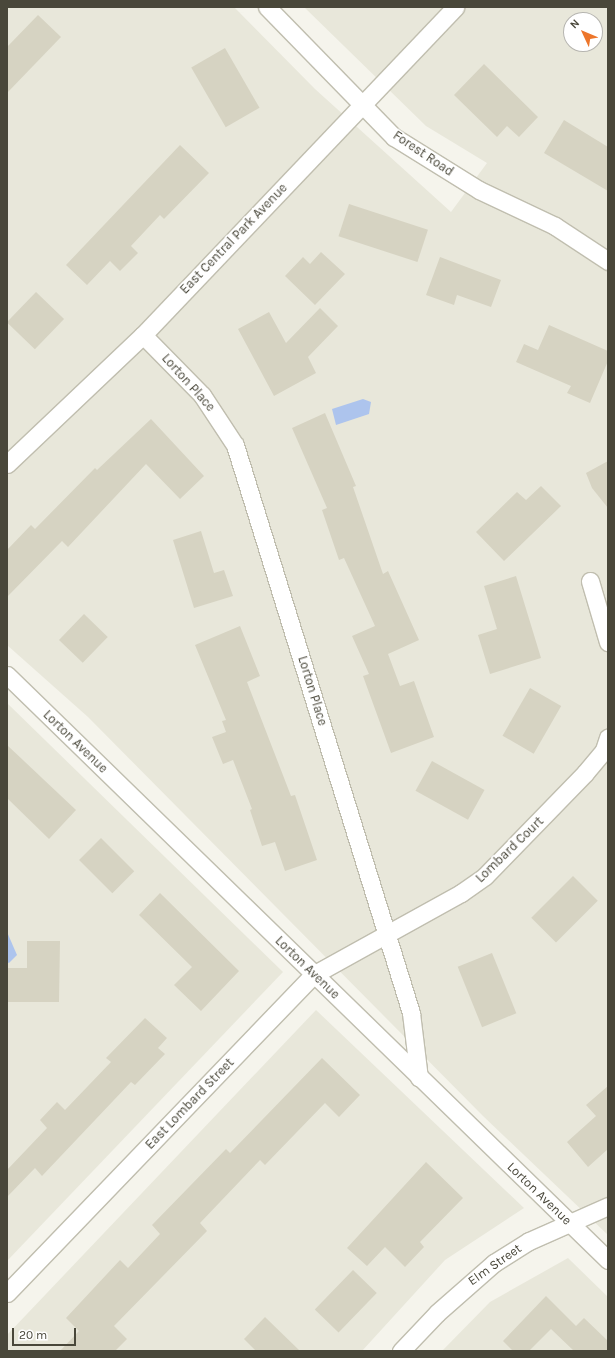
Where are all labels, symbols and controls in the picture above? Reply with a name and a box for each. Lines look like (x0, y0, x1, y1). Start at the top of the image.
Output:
north arrow (563, 12, 603, 52)
text: N (567, 17, 582, 31)
street label: Forest Road (390, 128, 456, 180)
street label: East Central Park Avenue (177, 181, 291, 297)
street label: Lorton Place (158, 351, 218, 415)
street label: Lorton Place (294, 654, 330, 728)
street label: Lorton Avenue (40, 707, 110, 777)
street label: Lombard Court (473, 814, 547, 886)
street label: Lorton Avenue (272, 933, 342, 1003)
street label: East Lombard Street (142, 1055, 238, 1153)
street label: Lorton Avenue (504, 1159, 574, 1229)
street label: Elm Street (465, 1241, 525, 1289)
scale bar (14, 1320, 78, 1346)
text: 20 m (19, 1328, 47, 1342)

